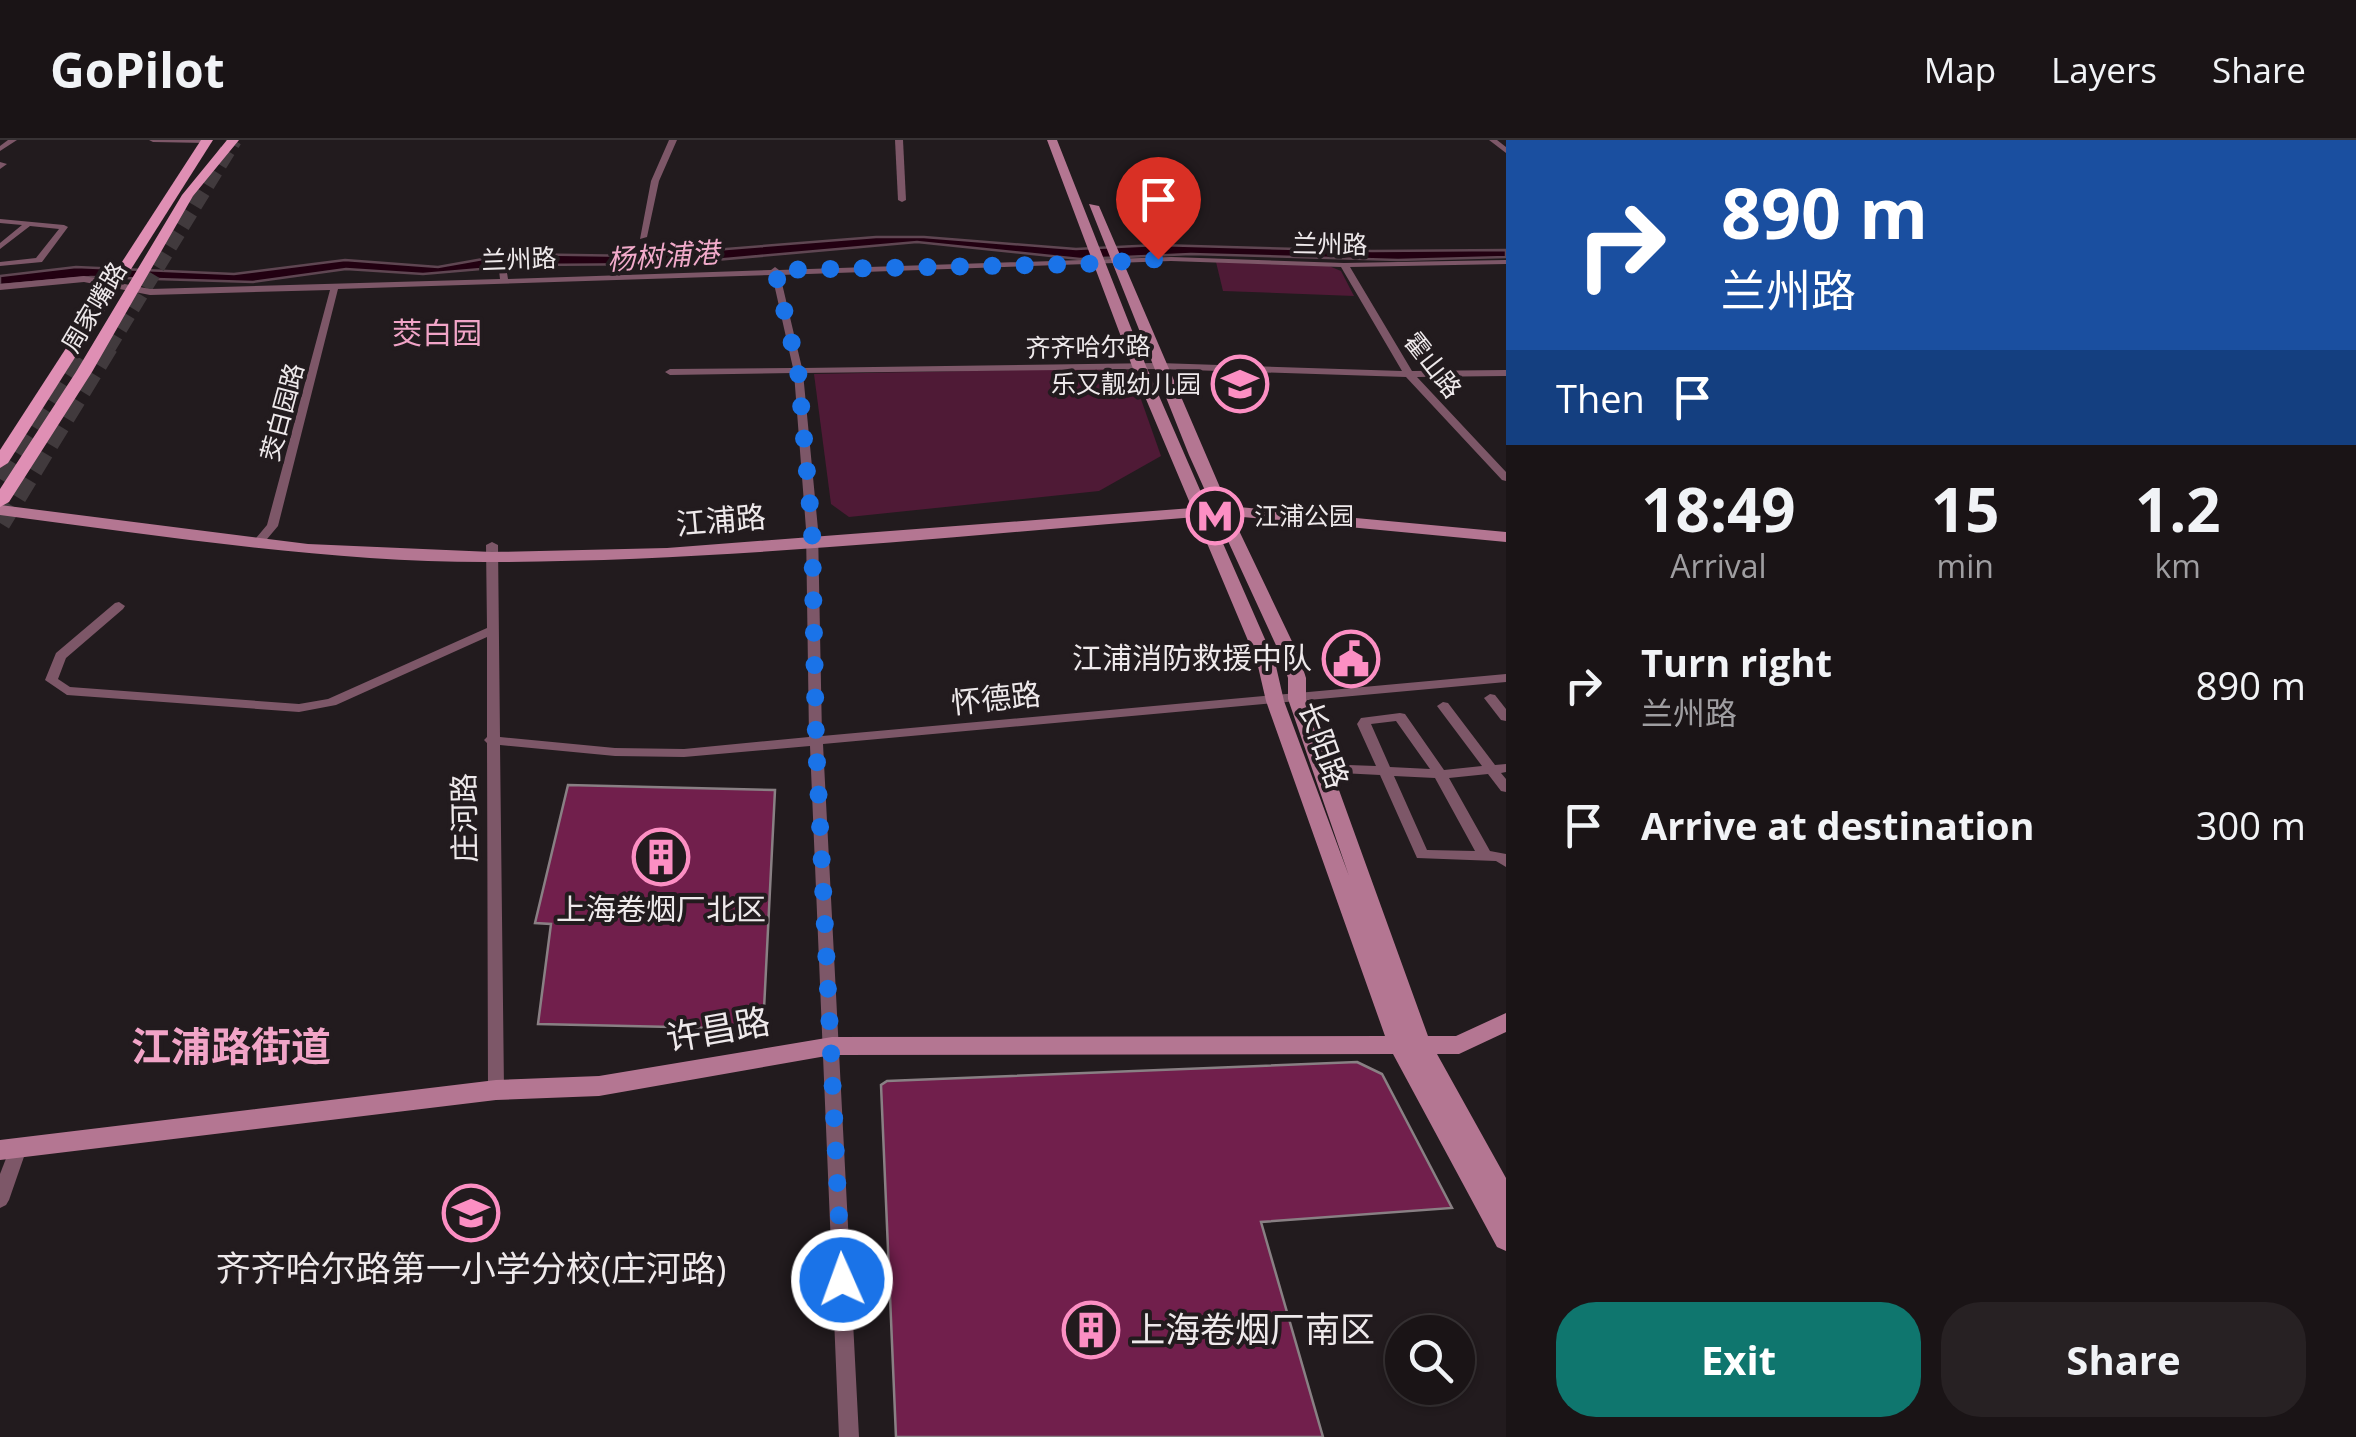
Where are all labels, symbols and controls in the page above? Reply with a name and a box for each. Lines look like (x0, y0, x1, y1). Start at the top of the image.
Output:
text: GoPilot (50, 37, 224, 102)
text: Map (1924, 46, 1996, 93)
text: Layers (2051, 46, 2157, 93)
text: Share (2212, 46, 2306, 93)
pin (1116, 157, 1201, 260)
text: 890 m (1721, 164, 1928, 260)
icon: arrive (1131, 172, 1186, 227)
icon: right (1556, 180, 1686, 310)
street label: 兰州路 (1292, 225, 1368, 261)
water label: 杨树浦港 (606, 232, 724, 278)
street label: 兰州路 (481, 240, 557, 276)
street label: 周家嘴路 (53, 255, 133, 358)
text: 兰州路 (1721, 259, 1856, 320)
district label: 茭白园 (392, 312, 482, 353)
street label: 霍山路 (1397, 324, 1470, 404)
street label: 齐齐哈尔路 (1025, 328, 1151, 364)
school or university icon: 乐又靓幼儿园 (1210, 354, 1270, 414)
street label: 茭白园路 (252, 359, 310, 464)
place label: 乐又靓幼儿园 (1051, 366, 1201, 400)
icon: arrive (1665, 370, 1720, 425)
text: Then (1556, 372, 1645, 424)
text: 18:49 (1641, 468, 1796, 550)
text: 15 (1931, 468, 2000, 550)
text: 1.2 (2135, 468, 2221, 550)
metro station icon: 江浦公园 (1185, 486, 1245, 546)
street label: 江浦路 (674, 495, 767, 544)
place label: 江浦公园 (1254, 498, 1354, 532)
text: Arrival (1670, 544, 1767, 587)
text: min (1937, 544, 1994, 587)
text: km (2155, 544, 2201, 587)
public building icon: 江浦消防救援中队 (1321, 629, 1381, 689)
text: Turn right (1641, 636, 1832, 688)
place label: 江浦消防救援中队 (1072, 637, 1312, 678)
icon: right (1556, 658, 1611, 713)
text: 890 m (2196, 659, 2306, 711)
street label: 怀德路 (949, 672, 1043, 723)
text: 兰州路 (1641, 691, 1737, 734)
street label: 长阳路 (1290, 695, 1359, 794)
street label: 庄河路 (442, 773, 485, 863)
icon: arrive (1556, 798, 1611, 853)
text: Arrive at destination (1641, 799, 2035, 851)
text: 300 m (2196, 799, 2306, 851)
building icon: 上海卷烟厂北区 (631, 827, 691, 887)
place label: 上海卷烟厂北区 (556, 888, 766, 929)
street label: 许昌路 (662, 996, 774, 1061)
district label: 江浦路街道 (131, 1018, 331, 1073)
school or university icon: 齐齐哈尔路第一小学分校(庄河路) (441, 1183, 501, 1243)
position arrow (790, 1228, 894, 1332)
place label: 齐齐哈尔路第一小学分校(庄河路) (216, 1244, 726, 1291)
building icon: 上海卷烟厂南区 (1061, 1300, 1121, 1360)
button: Exit (1556, 1302, 1921, 1417)
button: Share (1941, 1302, 2306, 1417)
place label: 上海卷烟厂南区 (1130, 1305, 1375, 1352)
map controls (1385, 1315, 1475, 1405)
button: search (1385, 1315, 1475, 1405)

